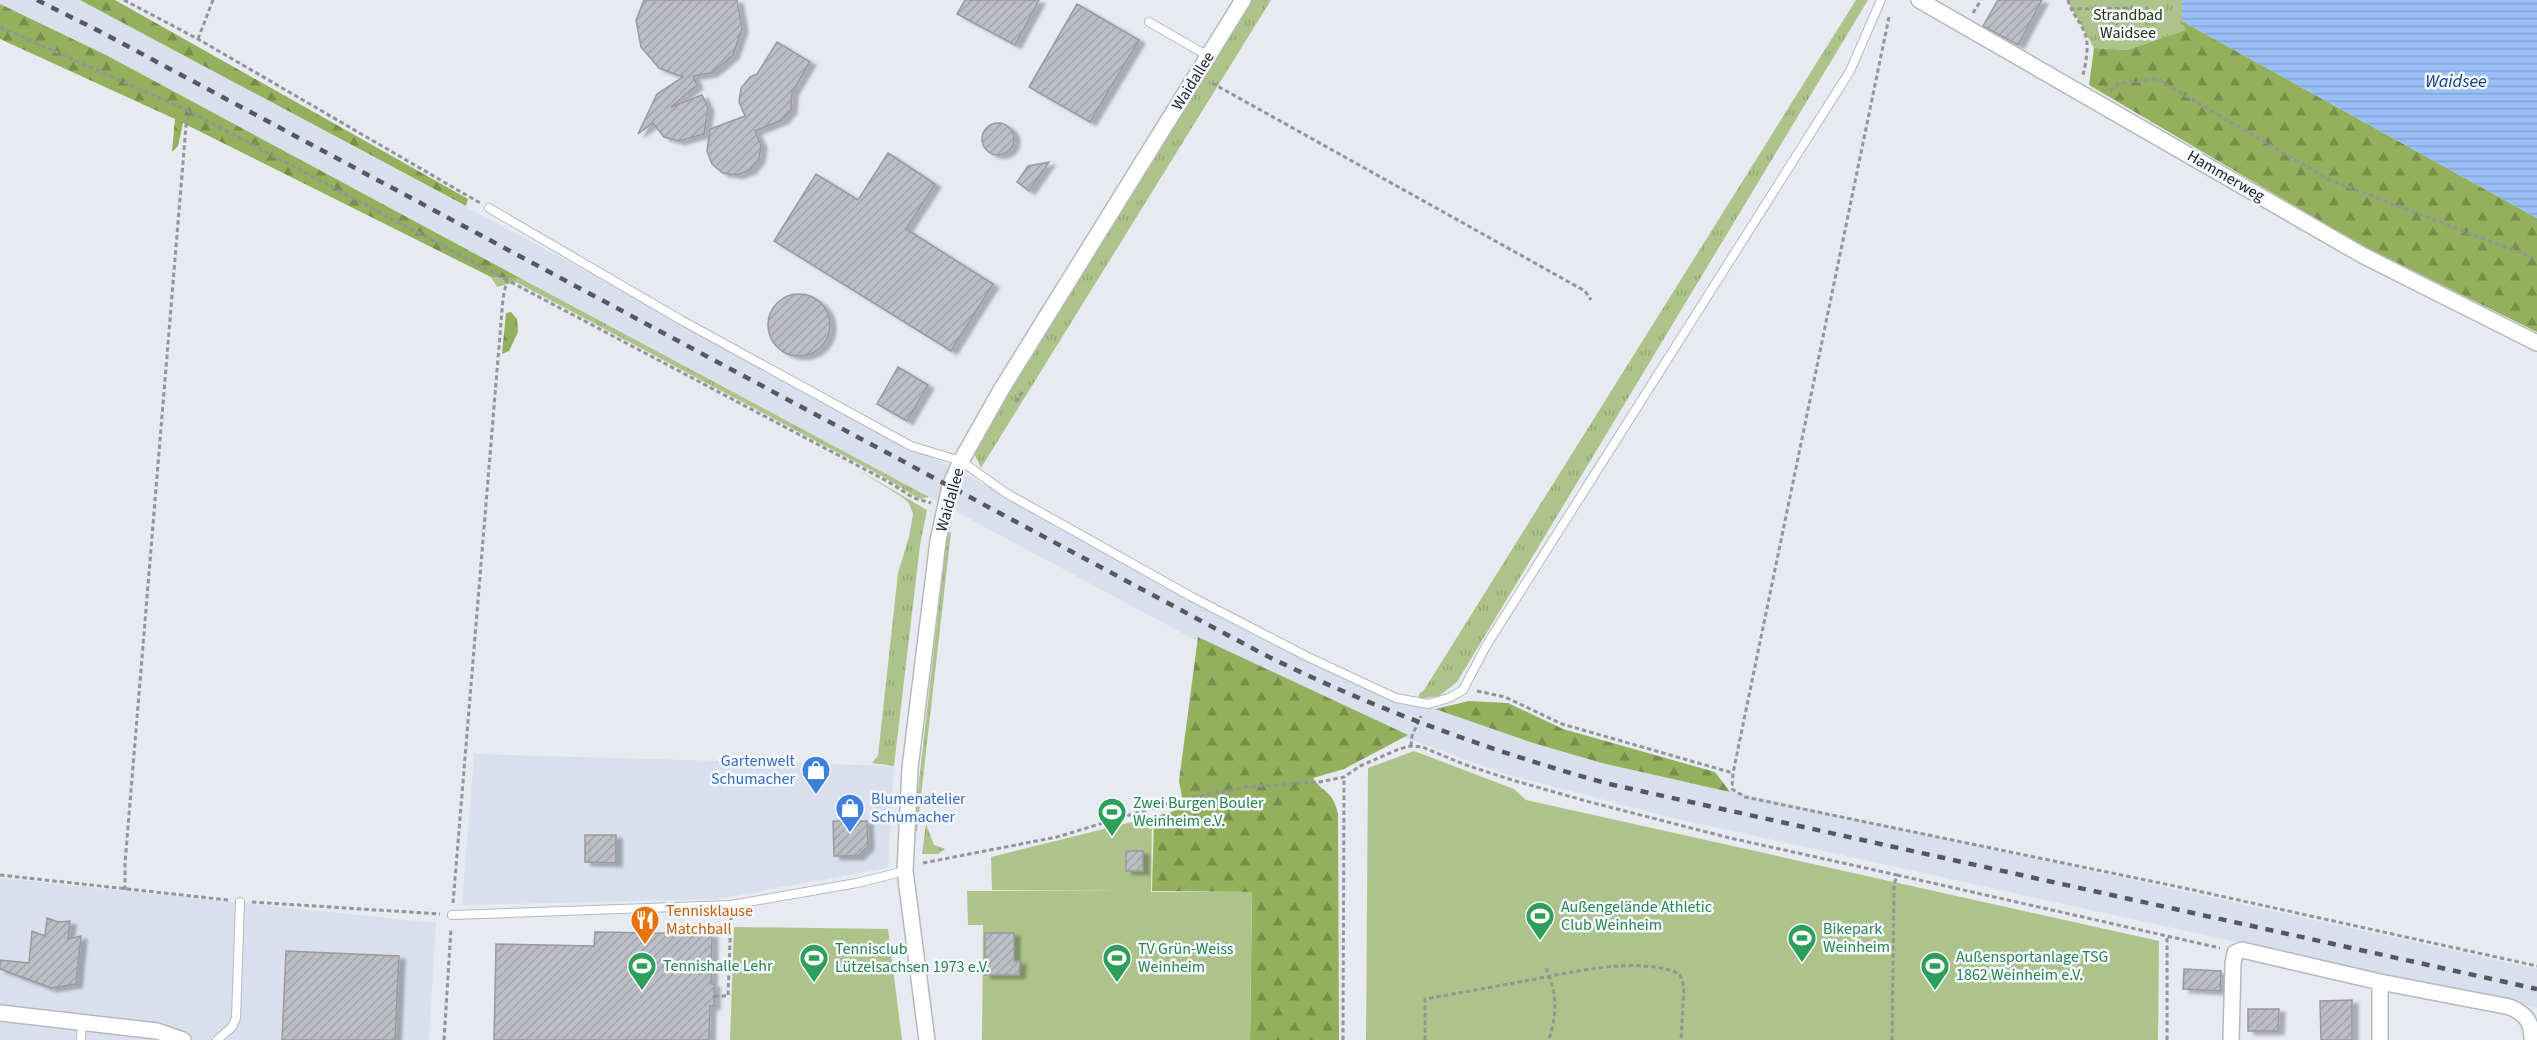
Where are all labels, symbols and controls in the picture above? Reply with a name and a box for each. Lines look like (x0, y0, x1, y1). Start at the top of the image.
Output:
park label: Strandbad Waidsee (2093, 4, 2163, 44)
street label: Waidallee (1166, 47, 1220, 115)
water label: Waidsee (2425, 69, 2487, 94)
street label: Hammerweg (2183, 145, 2269, 207)
street label: Waidallee (930, 466, 970, 534)
place label: Gartenwelt Schumacher (711, 750, 796, 790)
shop icon: Gartenwelt Schumacher (800, 754, 832, 796)
place label: Blumenatelier Schumacher (871, 788, 966, 828)
shop icon: Blumenatelier Schumacher (834, 792, 866, 834)
place label: Zwei Burgen Bouler Weinheim e.V. (1133, 792, 1264, 832)
sports icon: Zwei Burgen Bouler Weinheim e.V. (1096, 796, 1128, 838)
place label: Außengelände Athletic Club Weinheim (1561, 896, 1712, 936)
place label: Tennisklause Matchball (666, 900, 753, 940)
sports icon: Außengelände Athletic Club Weinheim (1524, 900, 1556, 942)
restaurant icon: Tennisklause Matchball (629, 904, 661, 946)
place label: Bikepark Weinheim (1823, 918, 1890, 958)
sports icon: Bikepark Weinheim (1786, 922, 1818, 964)
place label: Tennisclub Lützelsachsen 1973 e.V. (835, 938, 990, 978)
place label: TV Grün-Weiss Weinheim (1138, 938, 1234, 978)
sports icon: Tennisclub Lützelsachsen 1973 e.V. (798, 942, 830, 984)
sports icon: TV Grün-Weiss Weinheim (1101, 942, 1133, 984)
place label: Außensportanlage TSG 1862 Weinheim e.V. (1956, 946, 2108, 986)
sports icon: Tennishalle Lehr (626, 950, 658, 992)
sports icon: Außensportanlage TSG 1862 Weinheim e.V. (1919, 950, 1951, 992)
place label: Tennishalle Lehr (663, 955, 773, 977)

